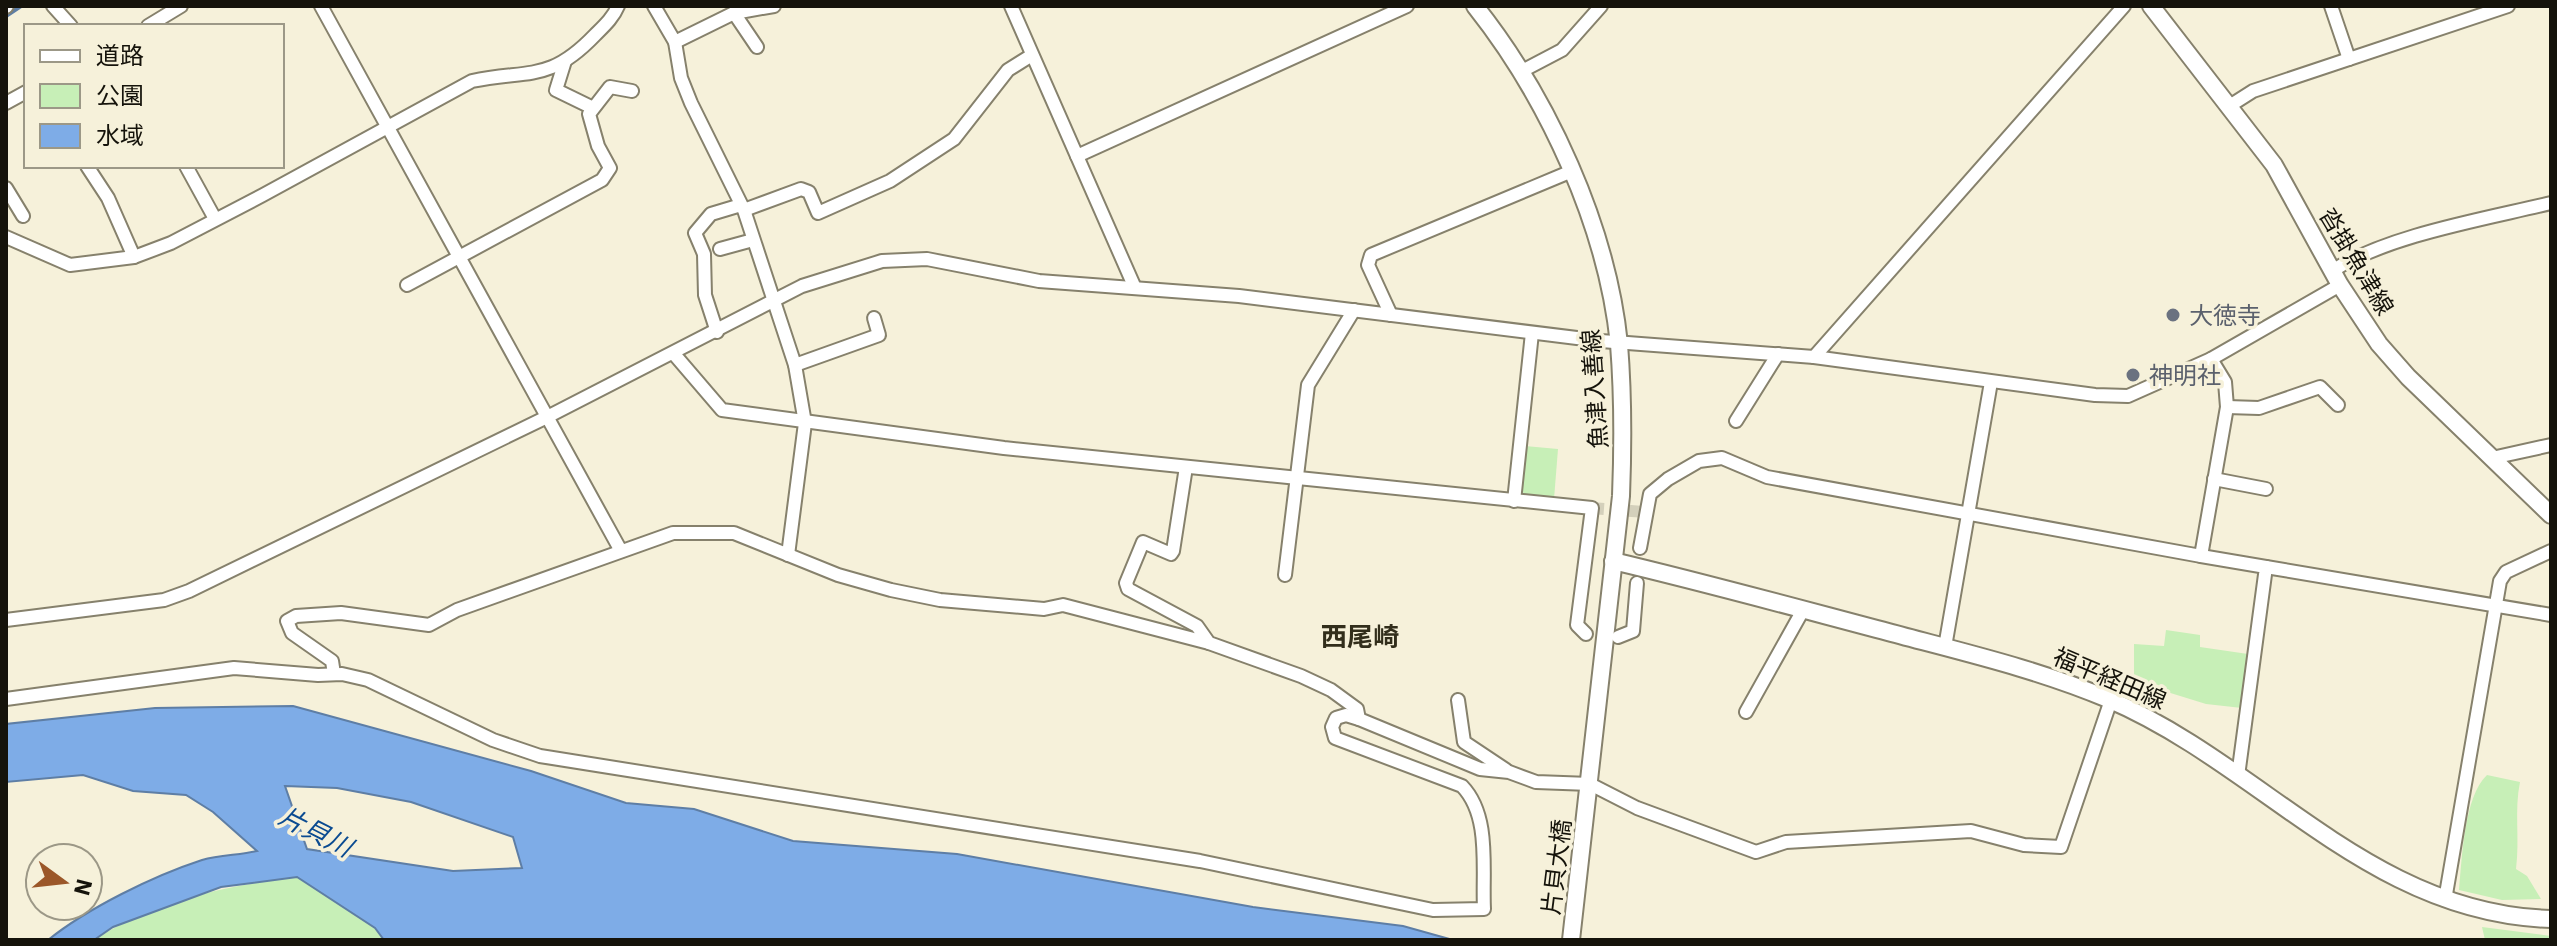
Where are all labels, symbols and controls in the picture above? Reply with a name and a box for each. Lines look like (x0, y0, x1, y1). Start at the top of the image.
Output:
legend (24, 24, 284, 168)
text: 道路 (96, 39, 144, 71)
text: 公園 (96, 79, 144, 111)
text: 水域 (96, 119, 144, 151)
street label: 沓掛魚津線 (2312, 201, 2402, 321)
place label: 大徳寺 (2189, 299, 2261, 331)
marker: 大徳寺 (2164, 306, 2182, 324)
street label: 魚津入善線 (1574, 328, 1614, 450)
place label: 神明社 (2149, 359, 2221, 391)
marker: 神明社 (2124, 366, 2142, 384)
district label: 西尾崎 (1321, 619, 1399, 653)
street label: 福平経田線 (2049, 640, 2171, 716)
water label: 片貝川 (274, 798, 361, 865)
street label: 片貝大橋 (1534, 817, 1578, 917)
north arrow (24, 842, 104, 922)
text: N (68, 876, 100, 899)

